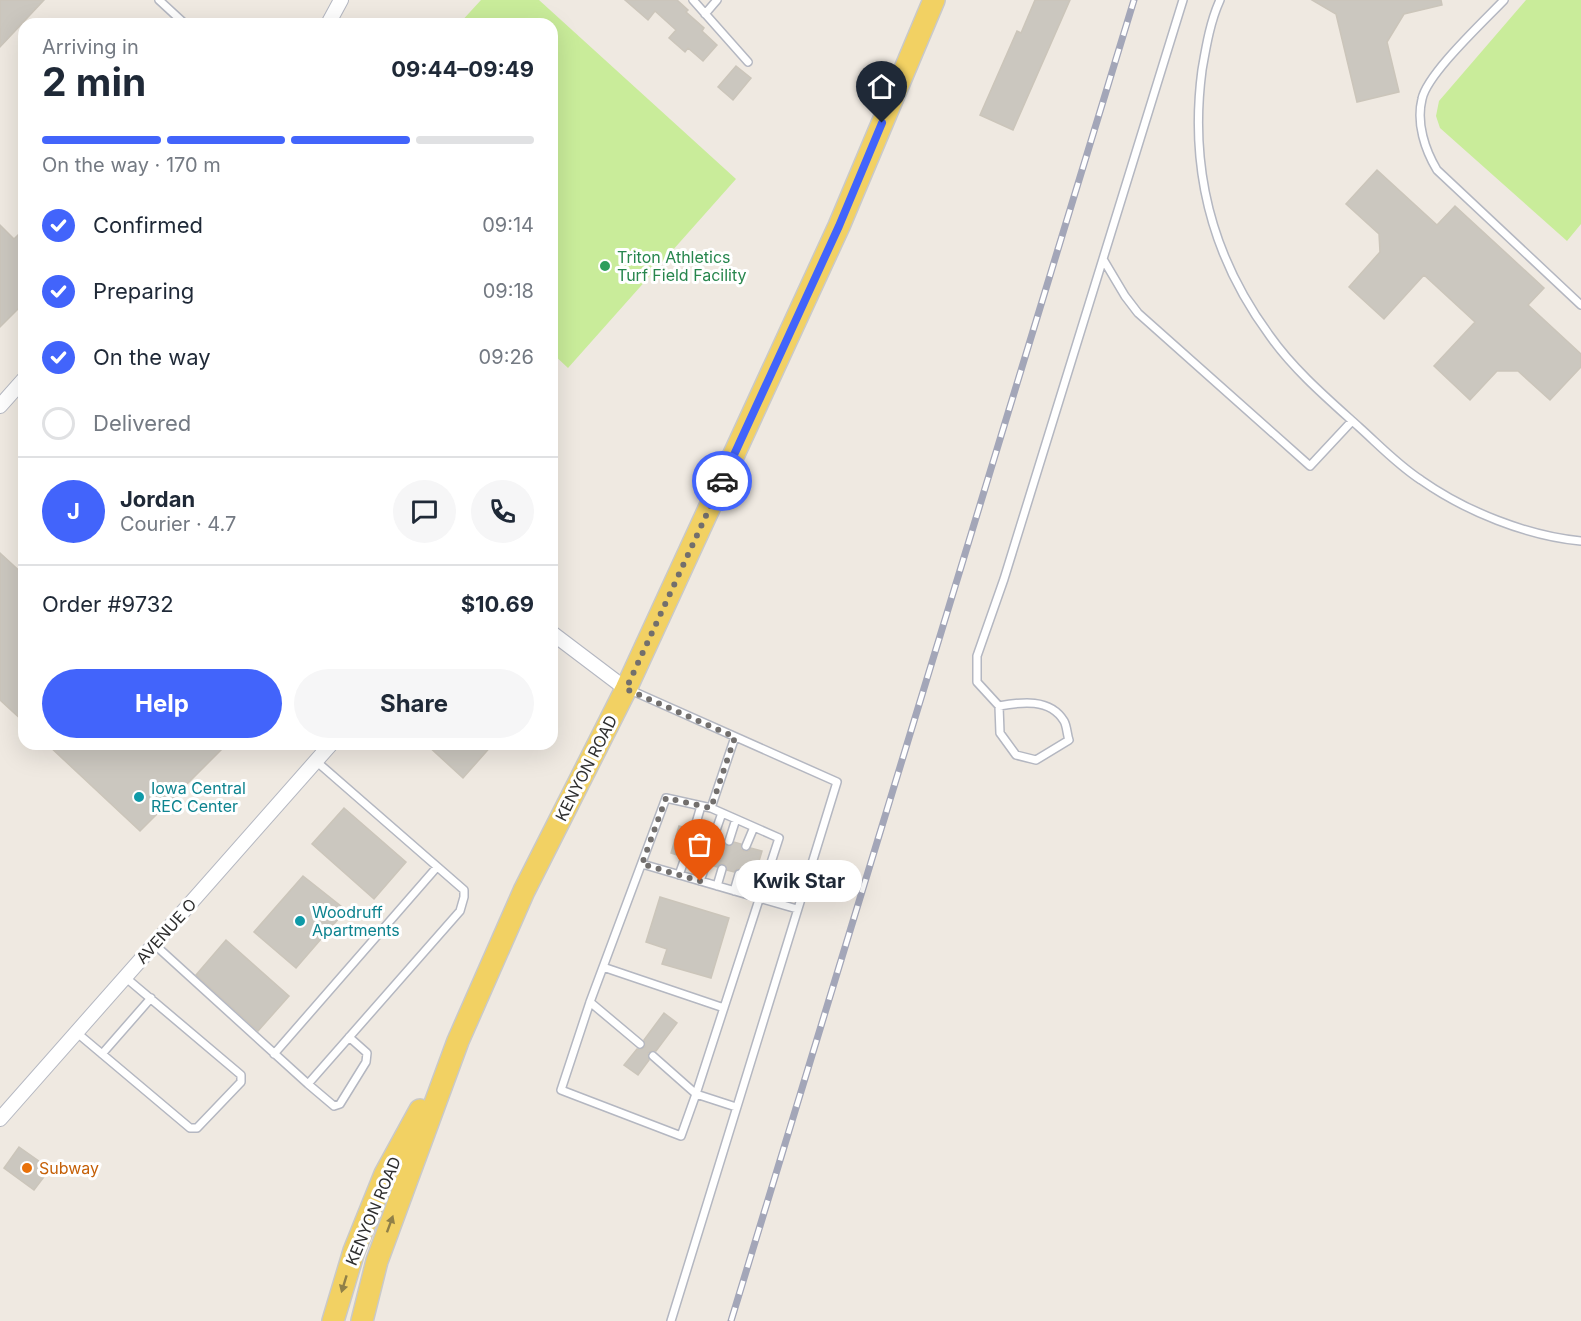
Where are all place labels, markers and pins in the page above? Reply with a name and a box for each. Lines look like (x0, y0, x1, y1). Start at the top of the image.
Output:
pin (856, 61, 907, 123)
place label: Triton Athletics Turf Field Facility (617, 247, 746, 285)
marker: Triton Athletics Turf Field Facility (598, 259, 612, 273)
place label: Iowa Central REC Center (151, 778, 246, 816)
marker: Iowa Central REC Center (132, 790, 146, 804)
pin (674, 819, 725, 881)
callout: Kwik Star (736, 860, 862, 902)
place label: Woodruff Apartments (312, 902, 400, 940)
marker: Woodruff Apartments (293, 914, 307, 928)
place label: Subway (39, 1158, 99, 1178)
marker: Subway (20, 1161, 34, 1175)

